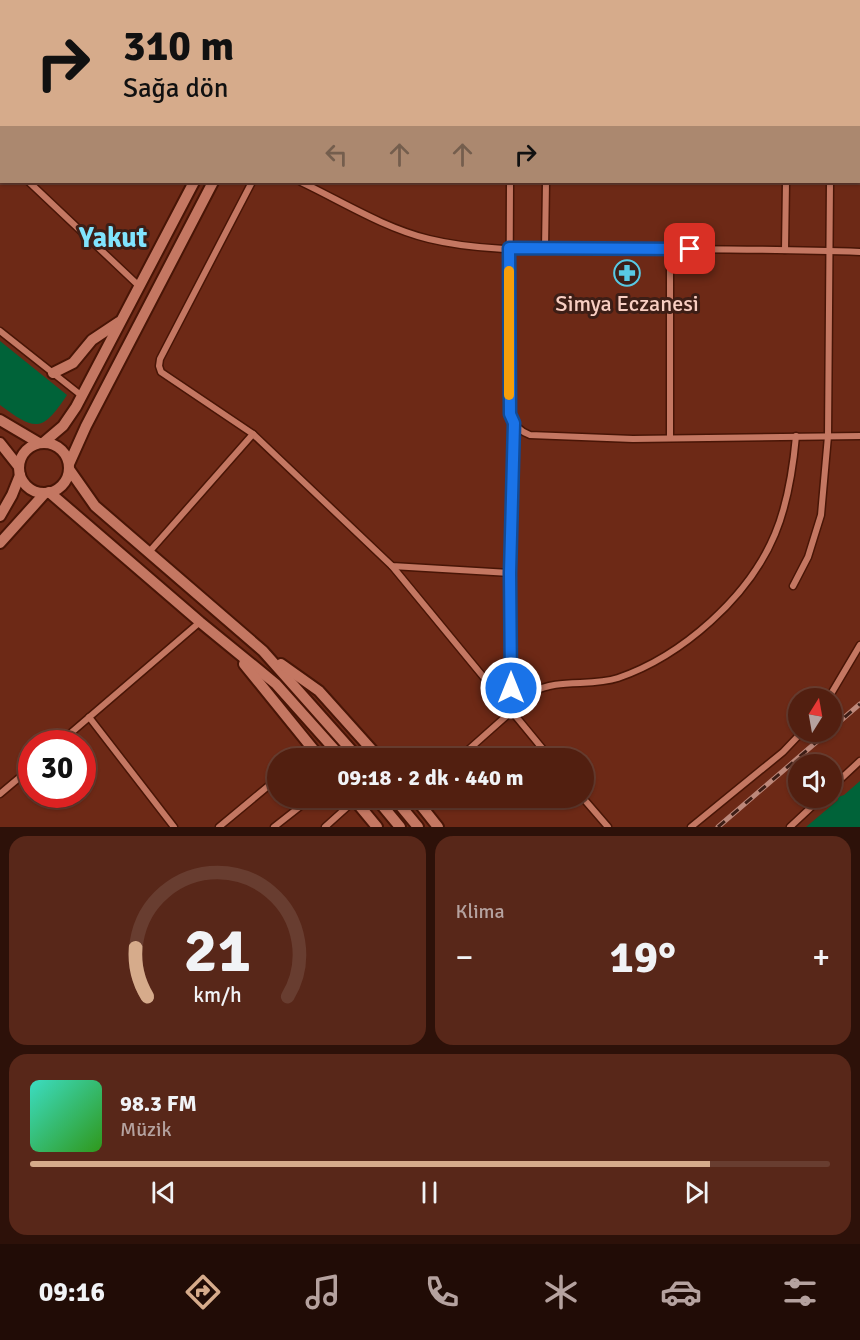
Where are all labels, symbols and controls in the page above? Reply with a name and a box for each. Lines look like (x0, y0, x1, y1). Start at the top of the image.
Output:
text: 310 m (123, 21, 234, 72)
icon: right (24, 24, 102, 102)
text: Sağa dön (123, 72, 229, 105)
icon: left (320, 138, 353, 171)
icon: ahead (383, 138, 416, 171)
icon: ahead (446, 138, 479, 171)
icon: right (509, 138, 542, 171)
district label: Yakut (78, 221, 148, 255)
pin (664, 223, 715, 274)
icon: arrive (673, 232, 706, 265)
pharmacy icon: Simya Eczanesi (612, 258, 642, 288)
place label: Simya Eczanesi (555, 290, 699, 317)
position arrow (479, 656, 543, 720)
north arrow (788, 688, 842, 742)
map controls (788, 688, 842, 808)
speed limit sign: 30 (18, 730, 96, 808)
button: sound (788, 754, 842, 808)
text: 09:18 · 2 dk · 440 m (337, 764, 524, 791)
text: Klima (456, 899, 505, 924)
text: 21 (184, 912, 251, 989)
text: 19° (609, 930, 676, 985)
text: − (456, 937, 473, 978)
text: + (812, 937, 830, 978)
text: km/h (193, 983, 242, 1009)
text: 98.3 FM (120, 1090, 197, 1117)
text: Müzik (120, 1117, 171, 1142)
icon: previous (147, 1176, 180, 1209)
icon: pause (413, 1176, 446, 1209)
icon: next (680, 1176, 713, 1209)
icon: directions (182, 1271, 224, 1313)
icon: music (302, 1271, 344, 1313)
icon: phone (421, 1271, 463, 1313)
icon: climate (540, 1271, 582, 1313)
icon: car (660, 1271, 702, 1313)
icon: filters (779, 1271, 821, 1313)
text: 09:16 (39, 1276, 105, 1309)

